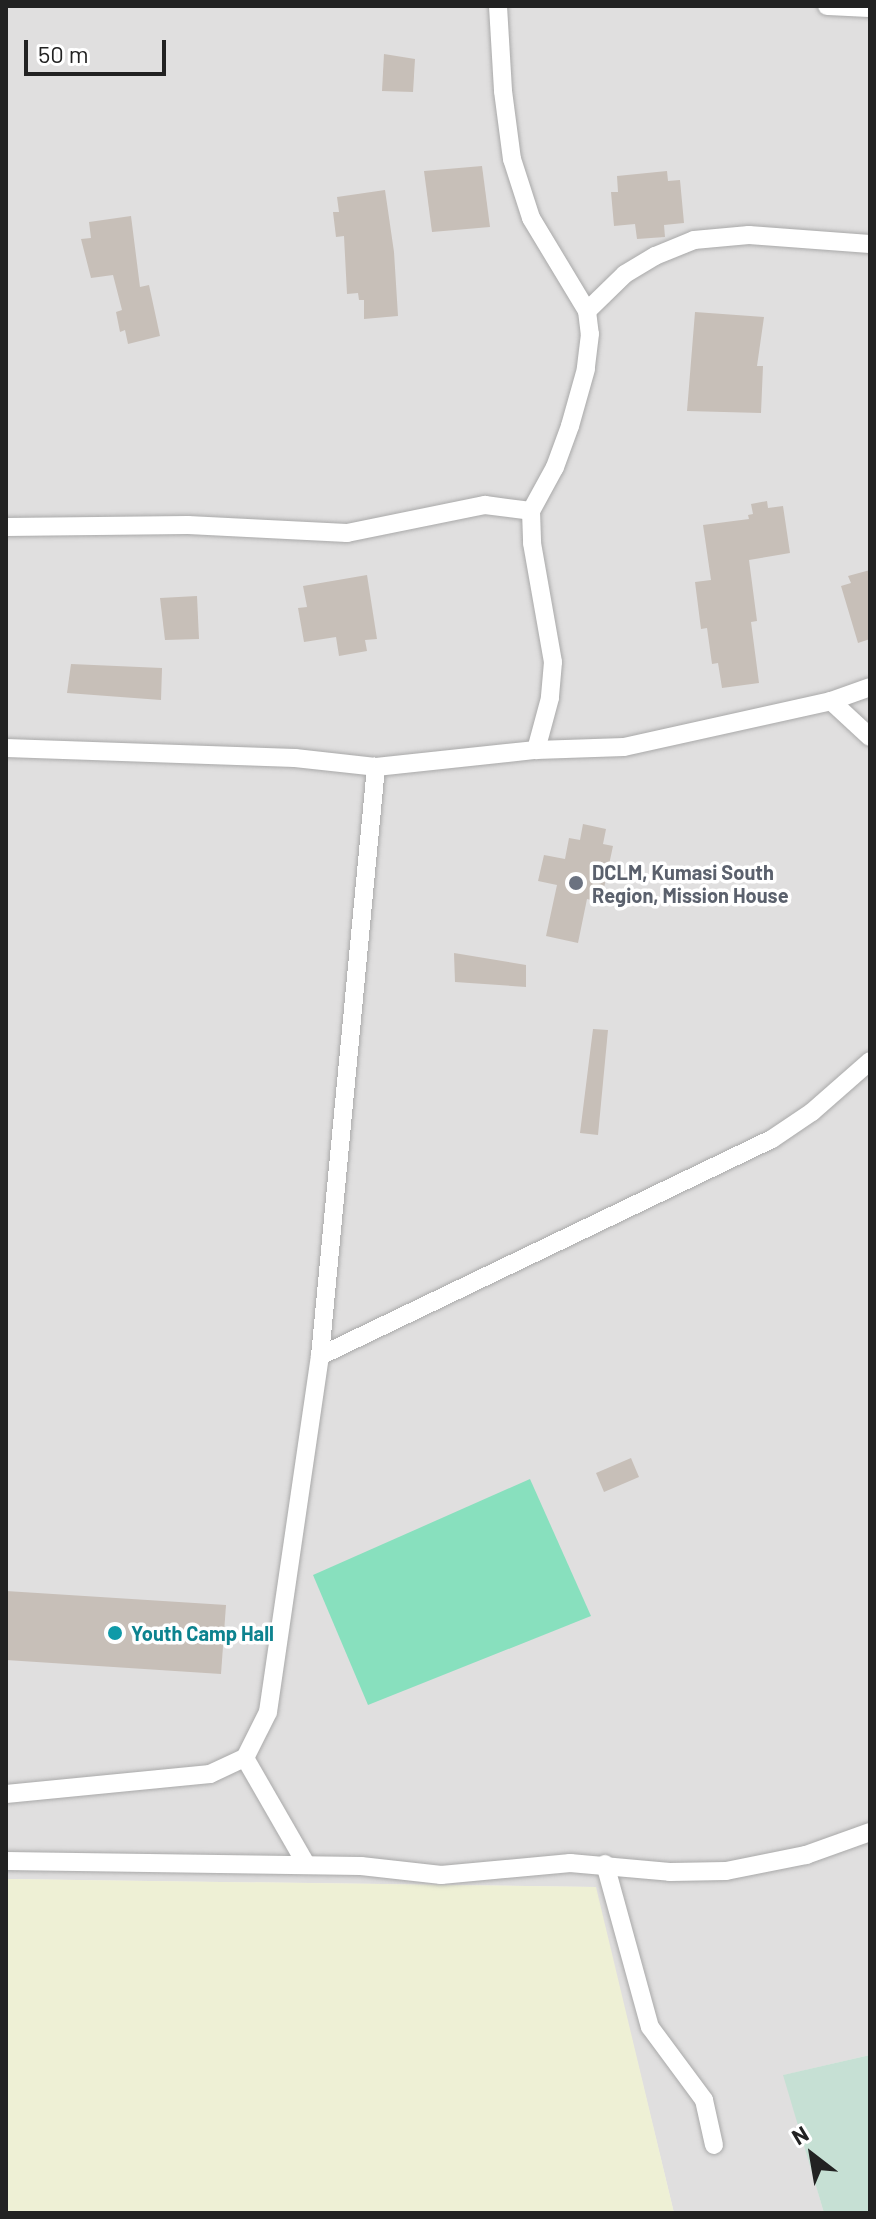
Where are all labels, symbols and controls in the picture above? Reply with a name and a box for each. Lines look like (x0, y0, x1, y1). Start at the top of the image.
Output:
scale bar (28, 24, 170, 74)
text: 50 m (38, 39, 89, 68)
place label: DCLM, Kumasi South Region, Mission House (592, 860, 789, 907)
marker: DCLM, Kumasi South Region, Mission House (567, 874, 585, 892)
place label: Youth Camp Hall (131, 1621, 274, 1645)
marker: Youth Camp Hall (106, 1624, 124, 1642)
north arrow (772, 2115, 852, 2195)
text: N (787, 2120, 813, 2149)

